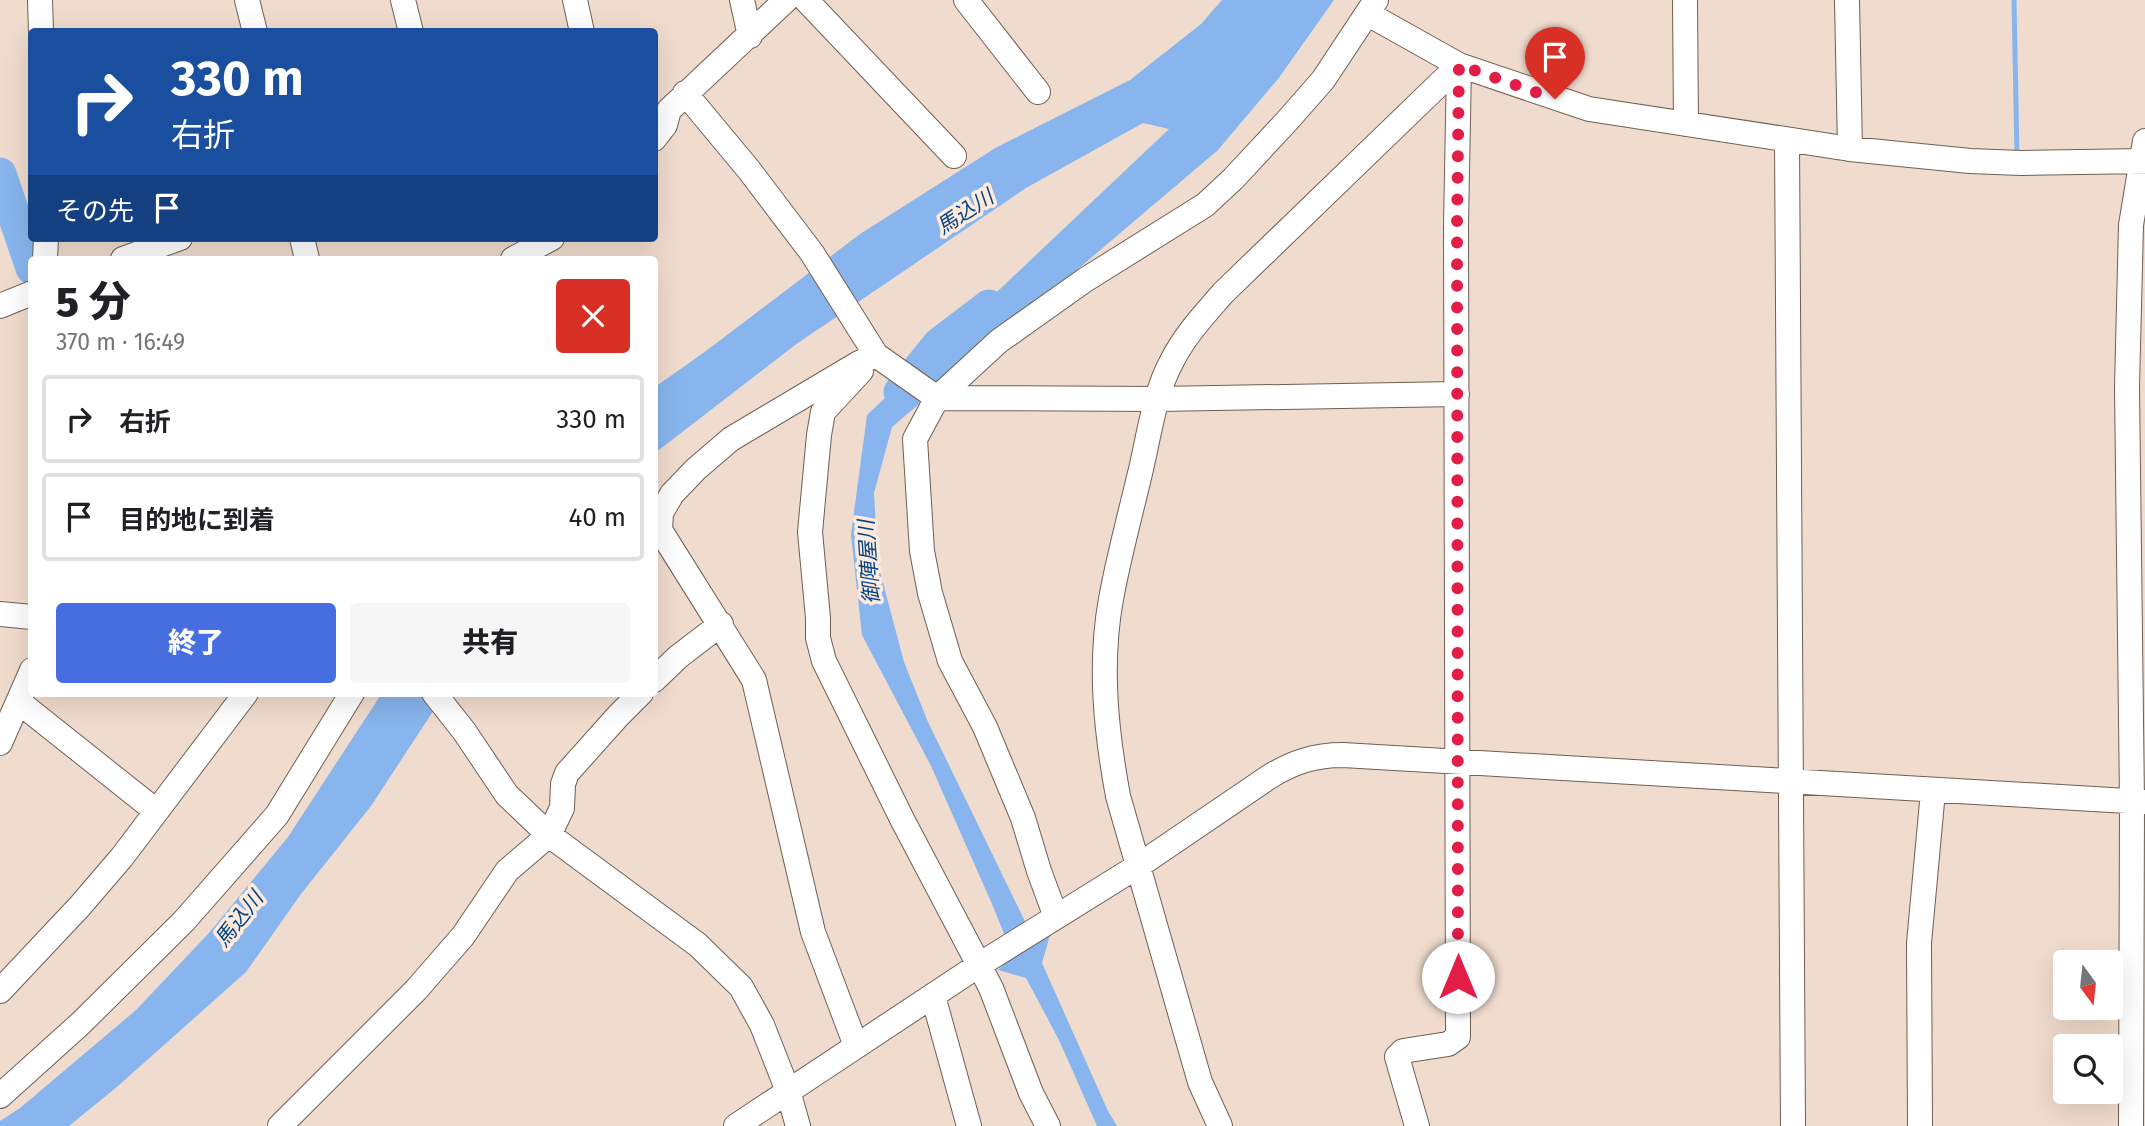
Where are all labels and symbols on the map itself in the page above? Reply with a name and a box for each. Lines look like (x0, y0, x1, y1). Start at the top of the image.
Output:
pin (1525, 27, 1585, 99)
water label: 馬込川 (932, 183, 1000, 240)
water label: 御陣屋川 (853, 517, 885, 605)
water label: 馬込川 (209, 885, 270, 952)
position arrow (1421, 940, 1495, 1014)
north arrow (2053, 950, 2123, 1020)

